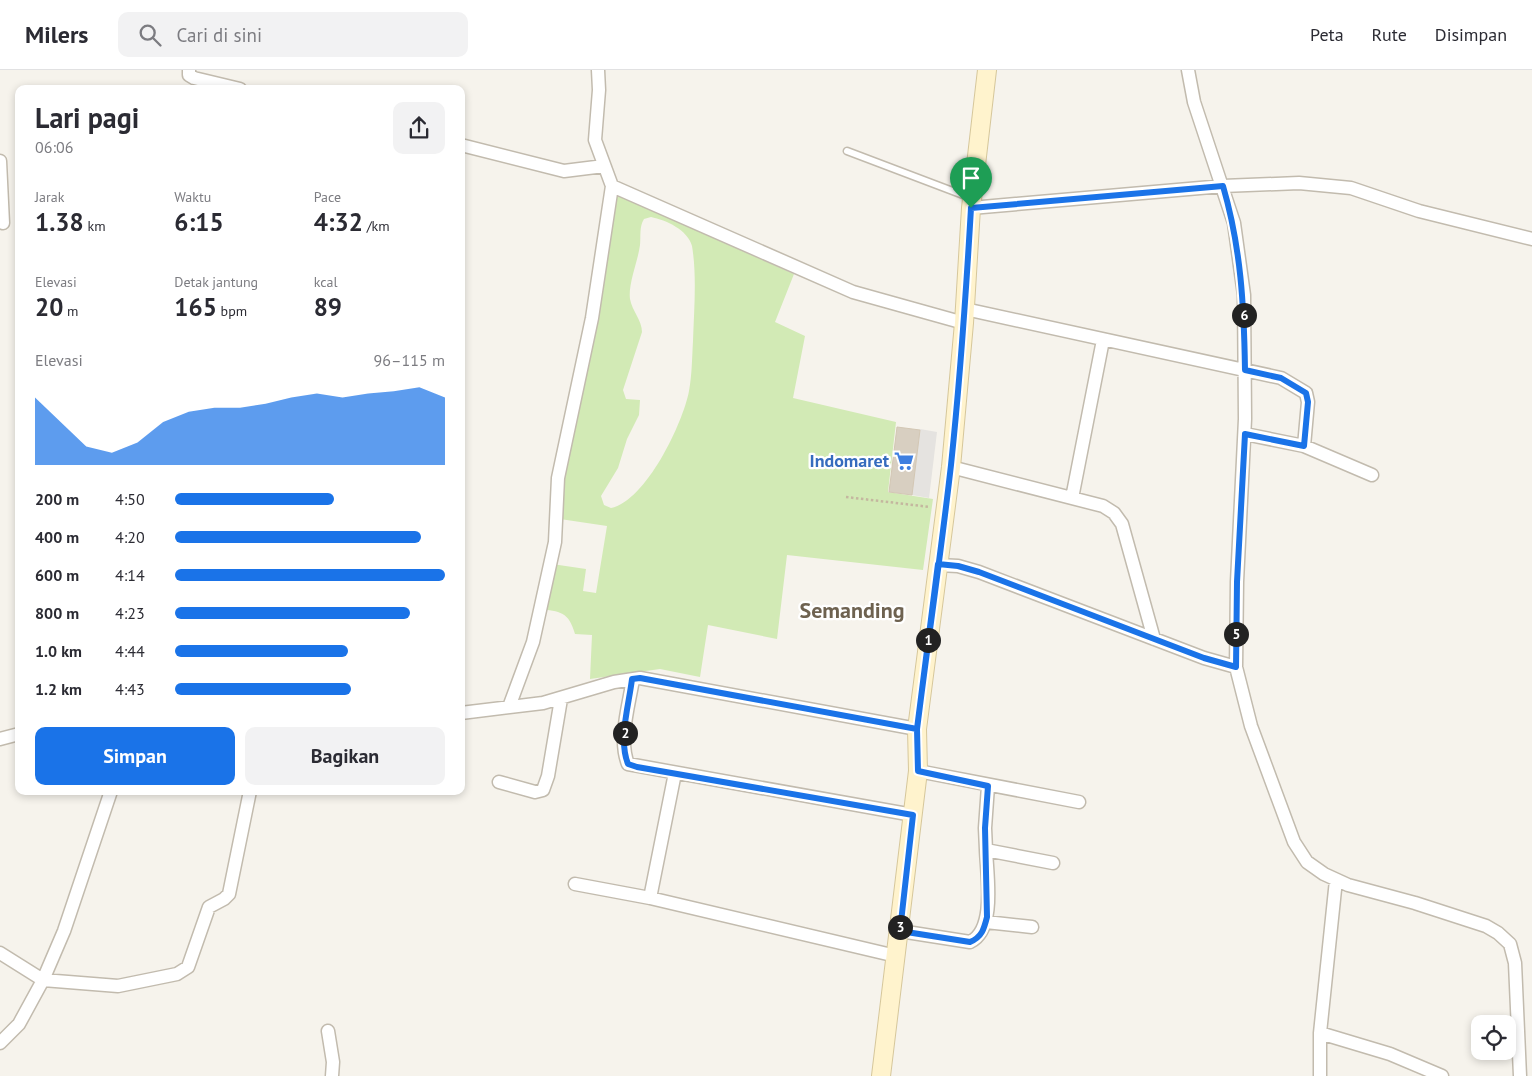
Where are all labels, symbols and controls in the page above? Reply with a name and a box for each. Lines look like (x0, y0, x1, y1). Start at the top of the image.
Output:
search box (118, 12, 468, 57)
text: Milers (25, 19, 88, 50)
icon: search (136, 21, 164, 49)
text: Cari di sini (176, 23, 262, 47)
text: Peta (1310, 23, 1344, 46)
text: Rute (1372, 23, 1407, 46)
text: Disimpan (1435, 23, 1507, 46)
text: Lari pagi (35, 99, 139, 136)
button: share (393, 102, 445, 154)
text: 06:06 (35, 137, 73, 157)
pin (950, 157, 992, 208)
icon: arrive (957, 164, 985, 192)
text: Jarak (35, 188, 64, 206)
text: Waktu (174, 188, 211, 206)
text: Pace (314, 188, 341, 206)
text: 1.38 (35, 206, 84, 238)
text: 6:15 (174, 206, 224, 238)
text: 4:32 (314, 206, 363, 238)
text: km (84, 217, 106, 235)
text: /km (363, 217, 390, 235)
text: Elevasi (35, 273, 77, 291)
text: Detak jantung (174, 273, 258, 291)
text: kcal (314, 273, 338, 291)
text: 20 (35, 291, 63, 323)
text: 165 (174, 291, 217, 323)
text: 89 (314, 291, 342, 323)
text: m (63, 302, 78, 320)
text: bpm (217, 302, 247, 320)
pin: 6 (1232, 302, 1256, 328)
text: 6 (1241, 306, 1248, 324)
text: Elevasi (35, 350, 83, 370)
text: 96–115 m (374, 350, 445, 370)
place label: Indomaret (810, 449, 890, 472)
supermarket icon: Indomaret (893, 450, 915, 472)
text: 200 m (35, 489, 79, 509)
text: 4:50 (115, 489, 145, 509)
text: 400 m (35, 527, 79, 547)
text: 4:20 (115, 527, 145, 547)
text: 600 m (35, 565, 79, 585)
text: 4:14 (115, 565, 145, 585)
district label: Semanding (799, 596, 905, 624)
text: 800 m (35, 603, 79, 623)
text: 4:23 (115, 603, 145, 623)
pin: 5 (1224, 622, 1248, 646)
text: 5 (1233, 625, 1240, 643)
pin: 1 (916, 628, 940, 652)
text: 1 (925, 631, 932, 649)
text: 1.0 km (35, 641, 82, 661)
text: 4:44 (115, 641, 145, 661)
text: 1.2 km (35, 679, 82, 699)
text: 4:43 (115, 679, 145, 699)
pin: 2 (612, 720, 638, 746)
text: 2 (622, 724, 629, 742)
button: Simpan (35, 727, 235, 785)
button: Bagikan (245, 727, 445, 785)
pin: 3 (888, 914, 912, 940)
text: 3 (897, 918, 904, 936)
map controls (1471, 1015, 1516, 1060)
button: locate (1471, 1015, 1516, 1060)

